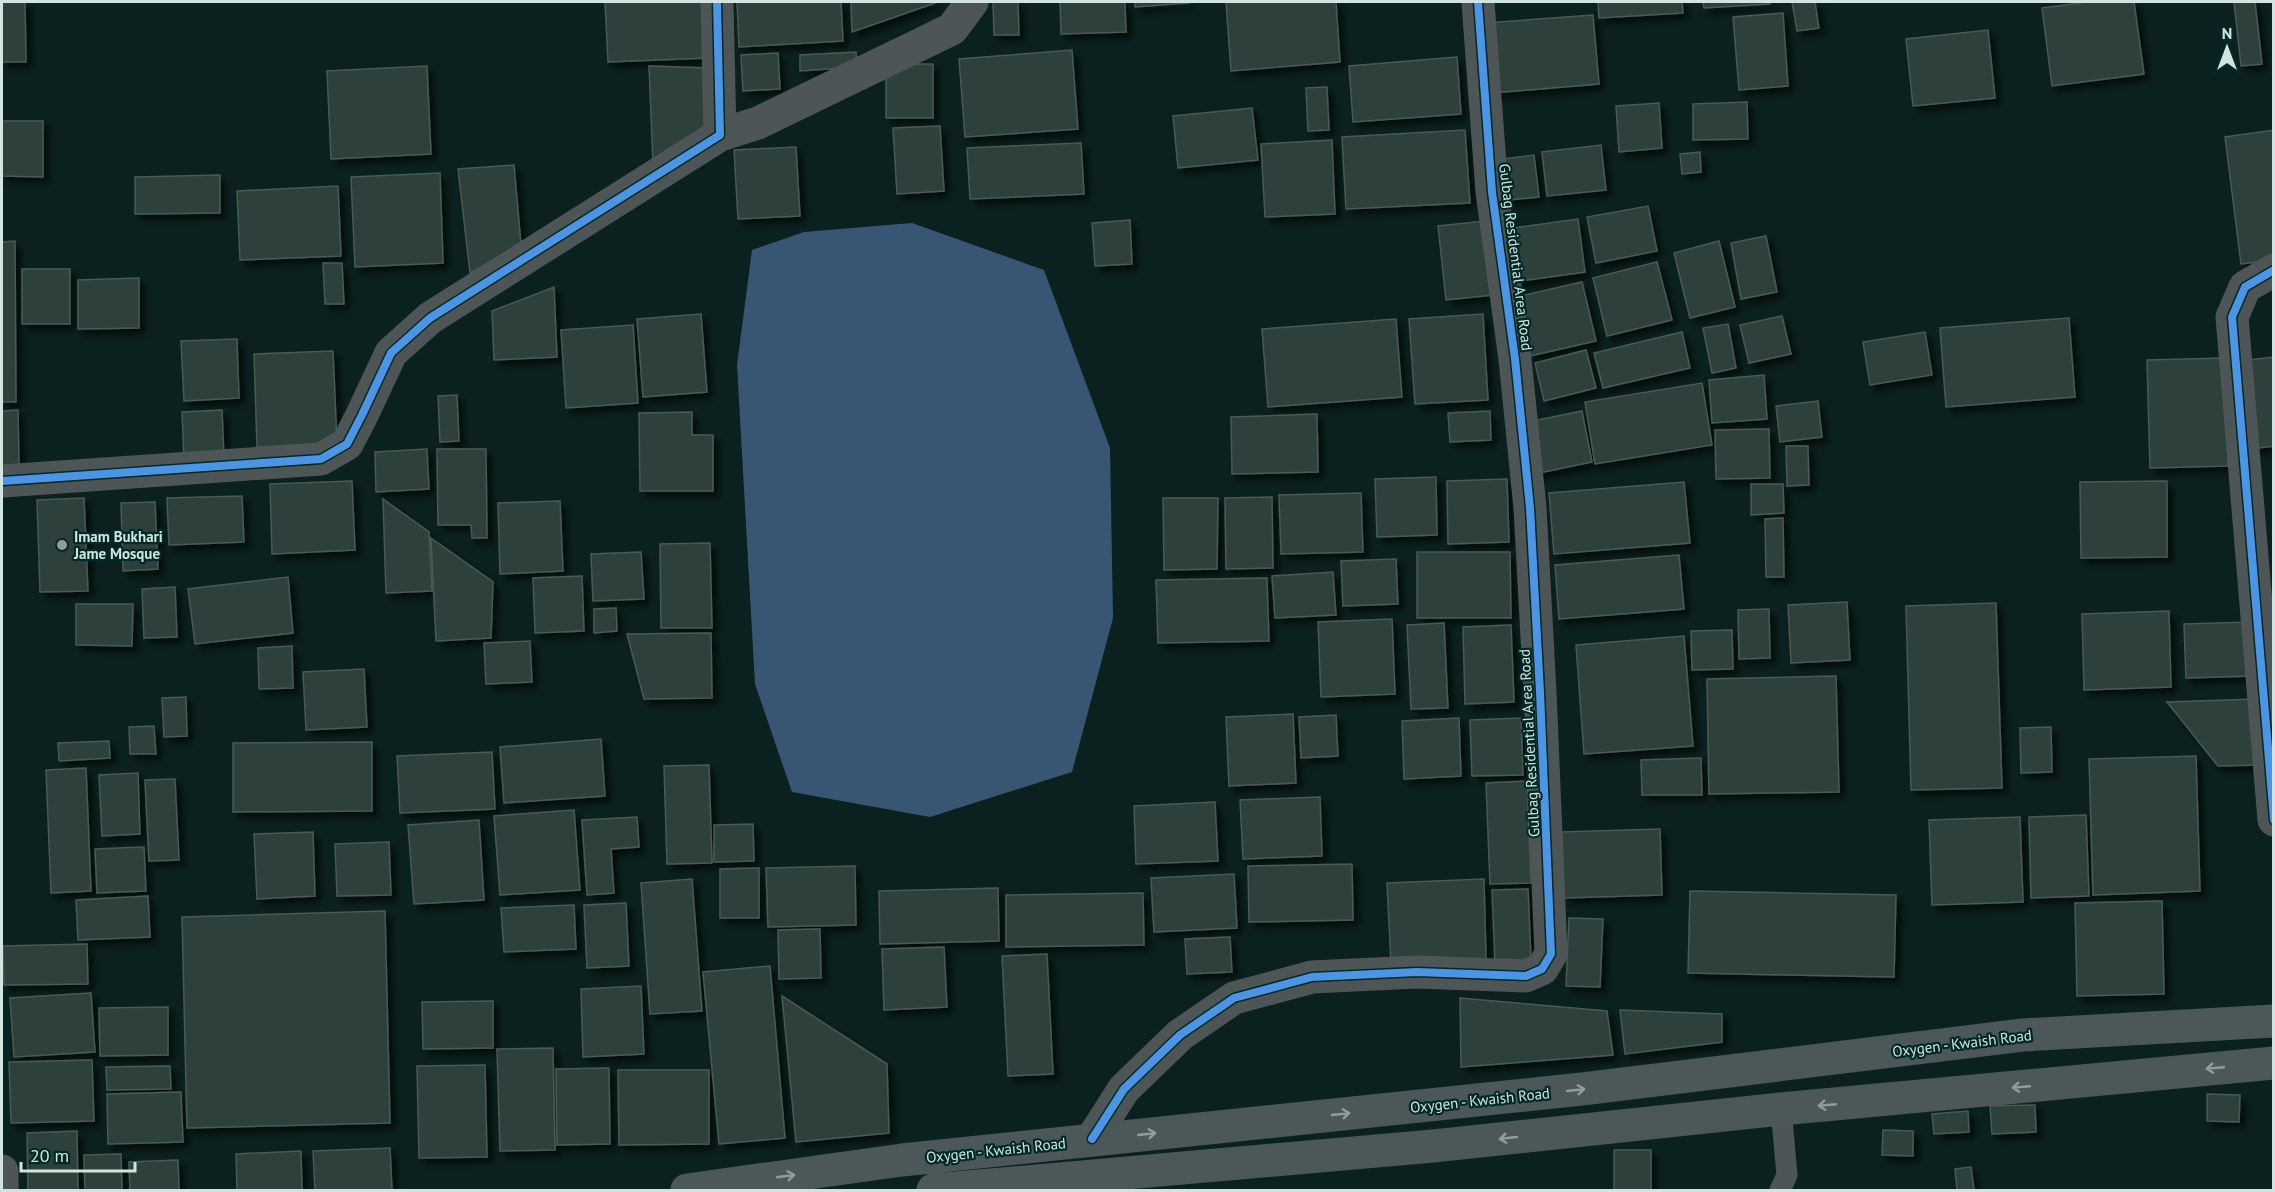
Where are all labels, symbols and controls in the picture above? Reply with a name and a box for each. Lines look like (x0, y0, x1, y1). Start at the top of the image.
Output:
north arrow (2197, 18, 2257, 78)
text: N (2222, 23, 2232, 43)
street label: Gulbag Residential Area Road (1495, 162, 1537, 352)
place label: Imam Bukhari Jame Mosque (73, 527, 163, 563)
marker: Imam Bukhari Jame Mosque (55, 538, 69, 552)
street label: Gulbag Residential Area Road (1515, 648, 1543, 838)
street label: Oxygen - Kwaish Road (1891, 1025, 2033, 1061)
one-way arrow (2206, 1063, 2226, 1074)
one-way arrow (2012, 1082, 2032, 1093)
street label: Oxygen - Kwaish Road (1409, 1083, 1551, 1117)
one-way arrow (1566, 1084, 1586, 1095)
one-way arrow (1818, 1100, 1837, 1111)
one-way arrow (1330, 1108, 1350, 1119)
one-way arrow (1136, 1128, 1156, 1139)
street label: Oxygen - Kwaish Road (925, 1133, 1067, 1167)
one-way arrow (1498, 1133, 1518, 1144)
scale bar (21, 1135, 135, 1173)
text: 20 m (30, 1144, 69, 1167)
one-way arrow (776, 1171, 795, 1182)

